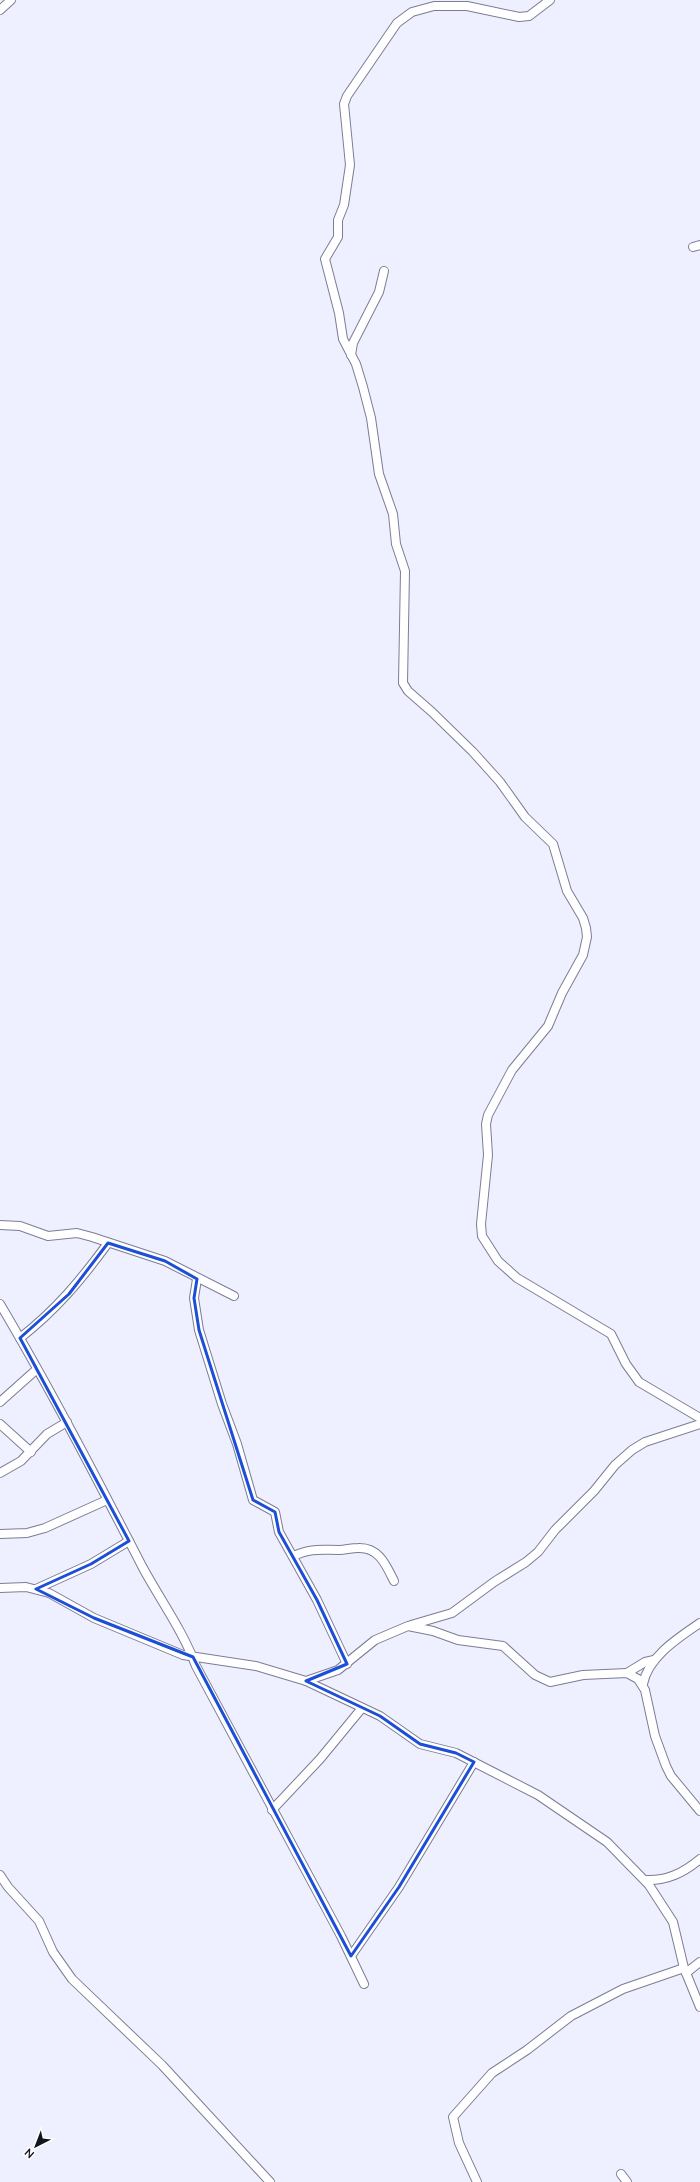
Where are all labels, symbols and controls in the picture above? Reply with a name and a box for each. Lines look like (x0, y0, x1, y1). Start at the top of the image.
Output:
north arrow (16, 2126, 56, 2166)
text: N (22, 2145, 38, 2161)

